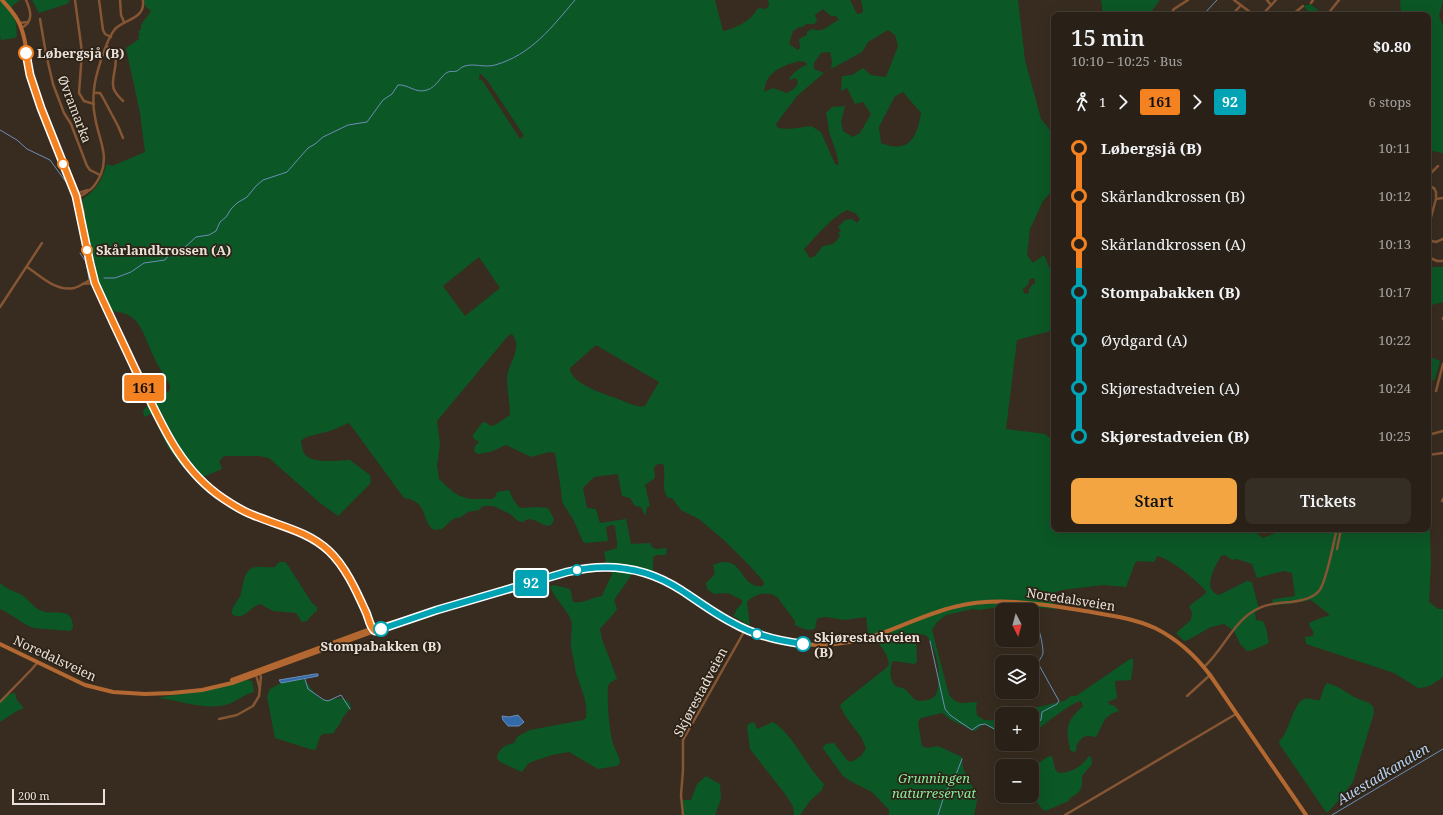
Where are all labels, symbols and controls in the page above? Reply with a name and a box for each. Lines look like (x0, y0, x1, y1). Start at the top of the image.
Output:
text: 15 min (1071, 22, 1145, 52)
text: $0.80 (1373, 36, 1411, 56)
place label: Løbergsjå (B) (37, 44, 125, 62)
marker: Løbergsjå (B) (18, 45, 34, 61)
text: 10:10 – 10:25 · Bus (1071, 52, 1182, 70)
street label: Øvramarka (54, 73, 96, 145)
icon: walk (1071, 91, 1093, 113)
icon: forward (1112, 91, 1134, 113)
icon: forward (1186, 91, 1208, 113)
text: 161 (1148, 92, 1172, 111)
text: 92 (1222, 92, 1238, 111)
text: 1 (1099, 93, 1106, 111)
text: 6 stops (1369, 93, 1411, 111)
text: Løbergsjå (B) (1101, 138, 1202, 158)
text: 10:11 (1378, 139, 1411, 157)
unlabelled marker (57, 158, 69, 170)
text: Skårlandkrossen (B) (1101, 186, 1245, 206)
text: 10:12 (1378, 187, 1411, 205)
text: Skårlandkrossen (A) (1101, 234, 1246, 254)
text: 10:13 (1378, 235, 1411, 253)
place label: Skårlandkrossen (A) (96, 241, 231, 259)
marker: Skårlandkrossen (A) (81, 244, 93, 256)
text: Stompabakken (B) (1101, 282, 1241, 302)
text: 10:17 (1378, 283, 1411, 301)
text: Øydgard (A) (1101, 330, 1187, 350)
text: 10:22 (1378, 331, 1411, 349)
line badge: 161 (121, 375, 167, 401)
text: 161 (132, 378, 156, 397)
text: Skjørestadveien (A) (1101, 378, 1240, 398)
text: 10:24 (1378, 379, 1411, 397)
text: Skjørestadveien (B) (1101, 426, 1250, 446)
text: 10:25 (1378, 427, 1411, 445)
button: Start (1071, 478, 1237, 524)
button: Tickets (1245, 478, 1411, 524)
unlabelled marker (571, 564, 583, 576)
line badge: 92 (513, 570, 549, 596)
text: 92 (523, 573, 539, 592)
street label: Noredalsveien (1025, 583, 1117, 615)
north arrow (995, 603, 1039, 647)
map controls (995, 603, 1039, 803)
marker: Stompabakken (B) (373, 621, 389, 637)
unlabelled marker (751, 628, 763, 640)
place label: Skjørestadveien (B) (814, 628, 921, 661)
street label: Noredalsveien (11, 631, 100, 685)
marker: Skjørestadveien (B) (795, 636, 811, 652)
place label: Stompabakken (B) (321, 637, 441, 655)
street label: Skjørestadveien (669, 644, 731, 740)
button: layers (995, 655, 1039, 699)
button: + (995, 707, 1039, 751)
water label: Auestadkanalen (1332, 738, 1433, 809)
button: − (995, 759, 1039, 803)
park label: Grunningen naturreservat (892, 769, 976, 802)
scale bar (12, 787, 105, 806)
text: 200 m (18, 788, 50, 803)

